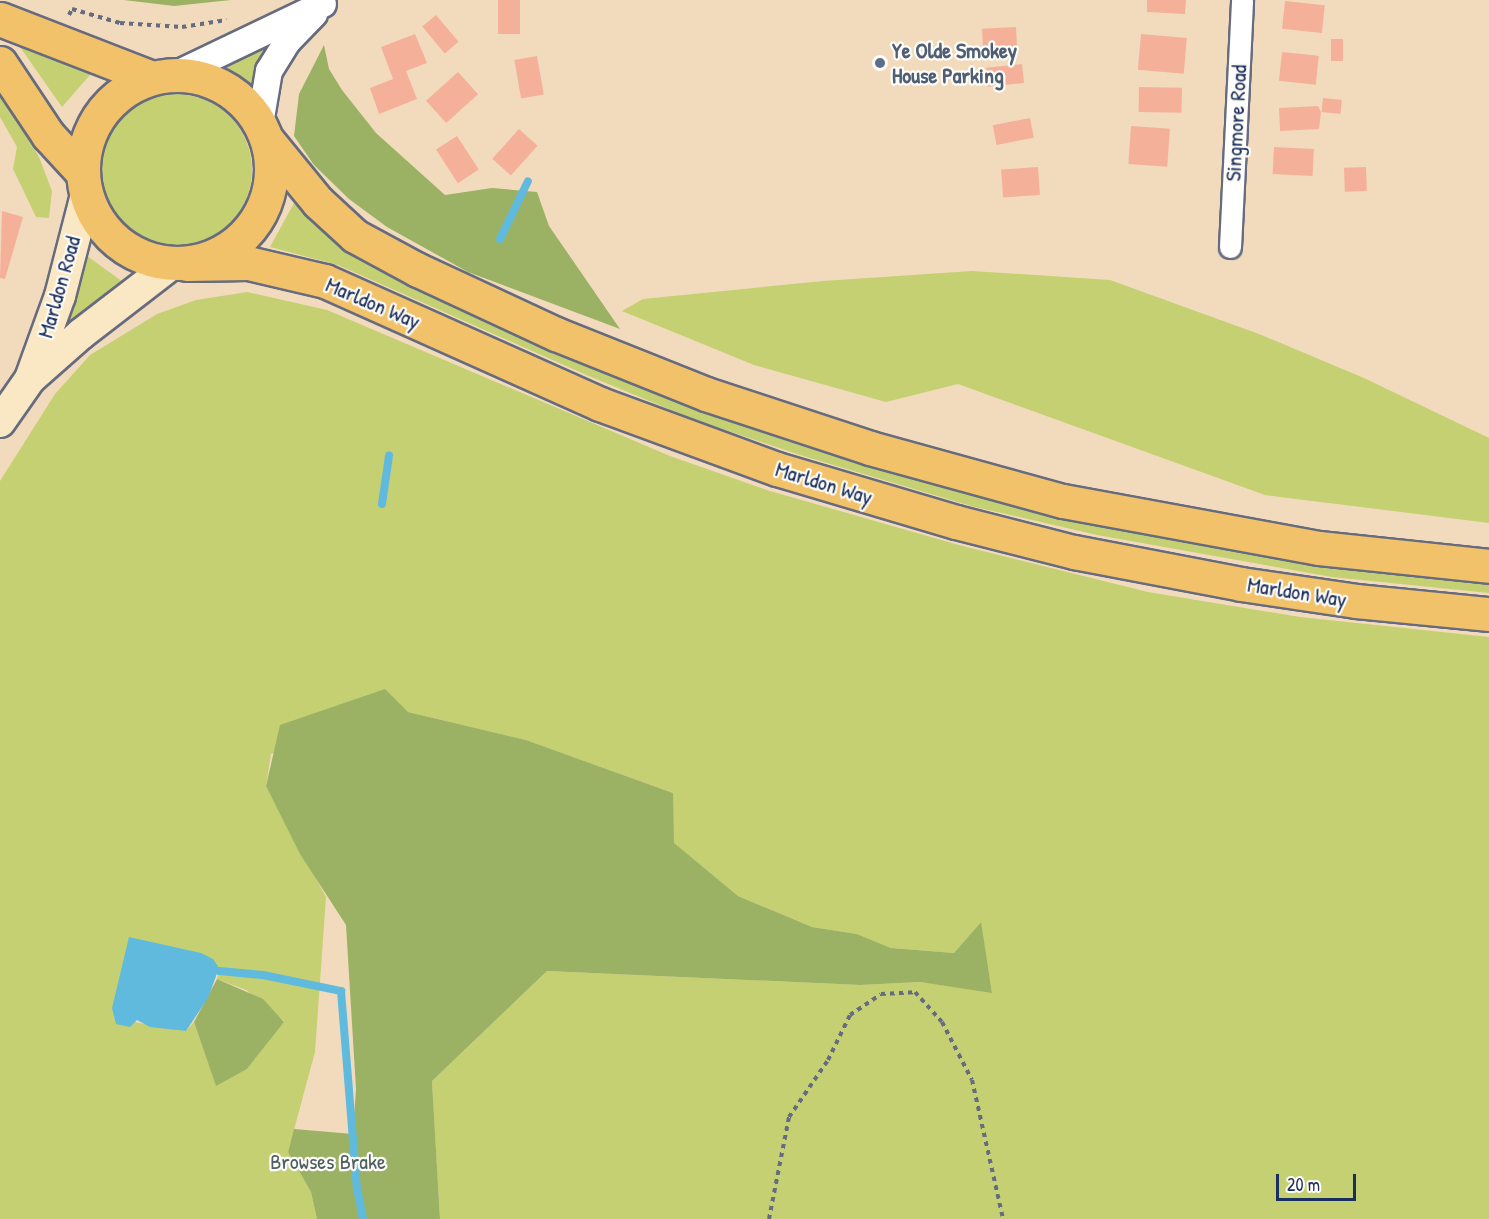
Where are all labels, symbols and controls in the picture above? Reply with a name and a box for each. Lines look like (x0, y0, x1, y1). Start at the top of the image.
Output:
place label: Ye Olde Smokey House Parking (892, 37, 1017, 88)
marker: Ye Olde Smokey House Parking (873, 56, 887, 70)
street label: Singmore Road (1220, 64, 1252, 182)
street label: Marldon Road (32, 233, 86, 341)
street label: Marldon Way (322, 271, 424, 335)
street label: Marldon Way (772, 456, 876, 510)
street label: Marldon Way (1246, 571, 1348, 613)
park label: Browses Brake (270, 1149, 386, 1175)
scale bar (1279, 1162, 1358, 1200)
text: 20 m (1287, 1172, 1320, 1197)

